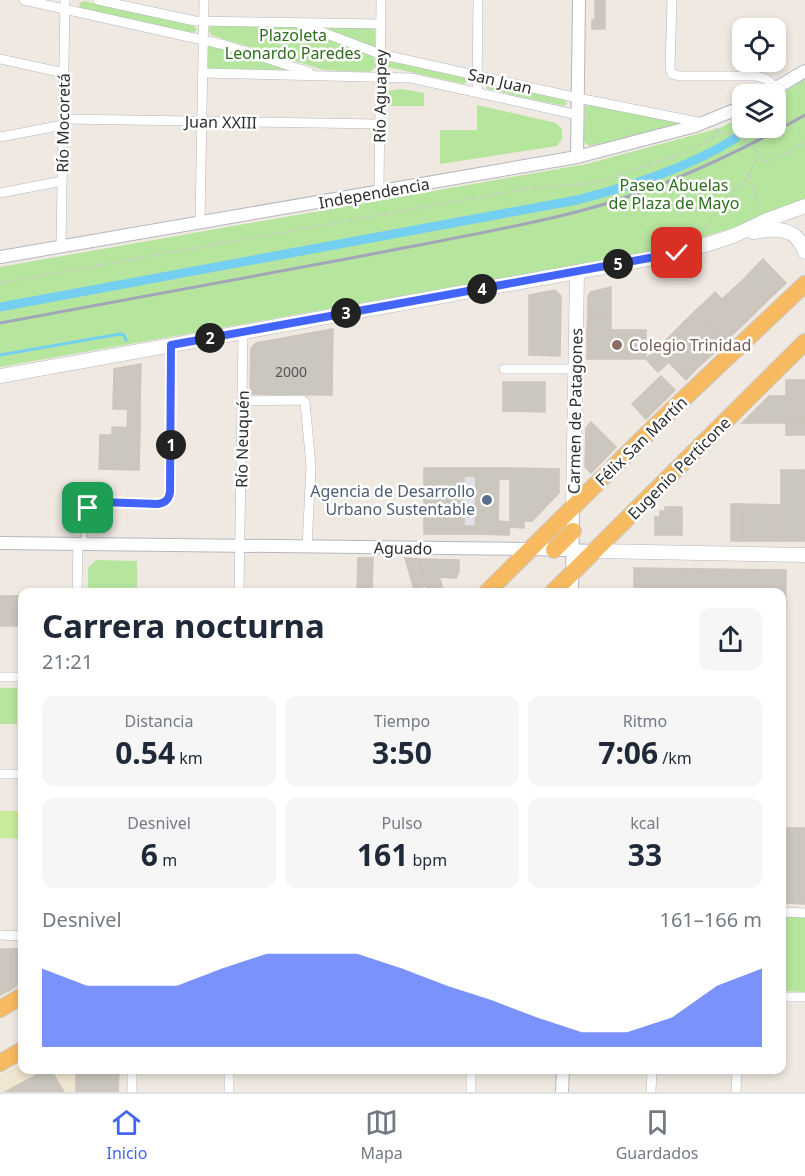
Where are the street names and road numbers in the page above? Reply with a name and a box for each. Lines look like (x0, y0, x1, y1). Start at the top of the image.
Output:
street label: Río Aguapey (368, 48, 392, 143)
street label: San Juan (466, 63, 534, 99)
street label: Río Mocoretá (51, 73, 75, 173)
street label: Juan XXIII (183, 110, 257, 134)
street label: Independencia (317, 172, 431, 214)
street label: Carmen de Patagones (563, 328, 587, 494)
street label: Río Neuquén (230, 390, 254, 488)
street label: Félix San Martín (590, 391, 692, 491)
street label: Eugenio Perticone (623, 412, 735, 524)
street label: Aguado (374, 536, 432, 560)

